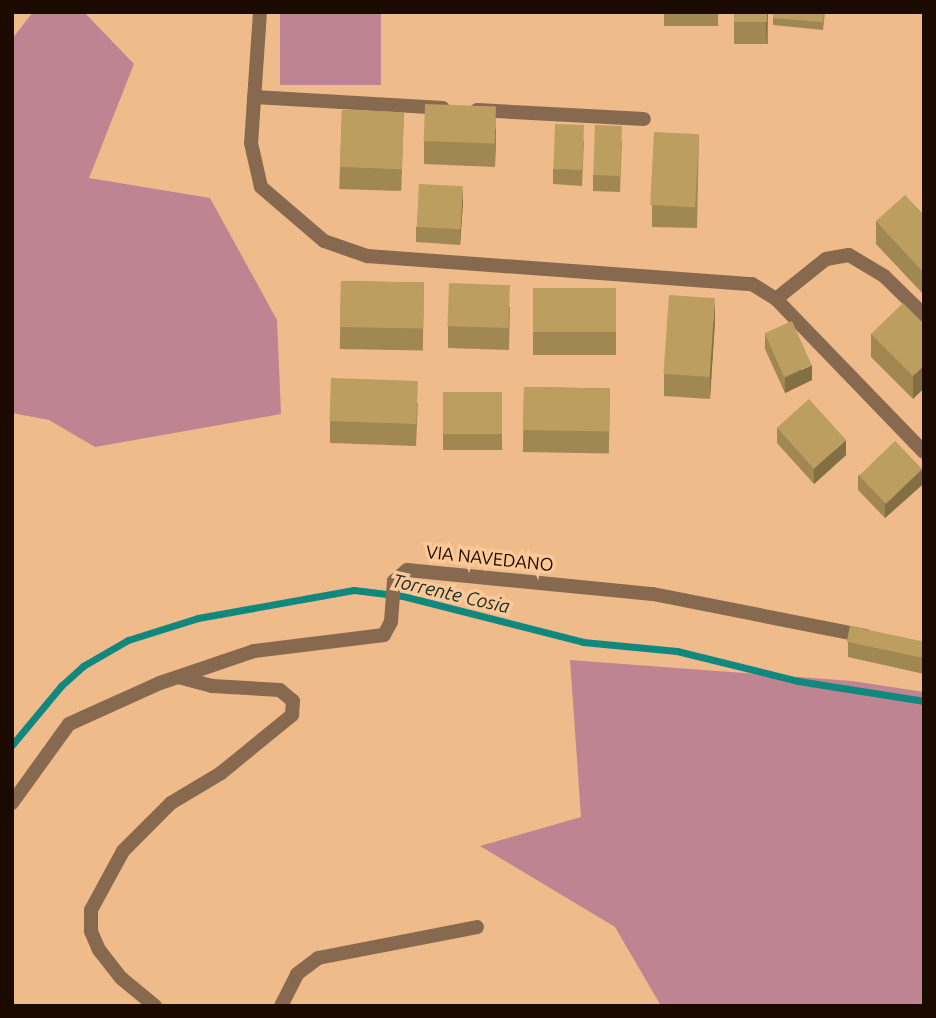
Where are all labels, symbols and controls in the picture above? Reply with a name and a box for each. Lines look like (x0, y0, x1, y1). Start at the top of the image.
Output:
street label: VIA NAVEDANO (425, 541, 555, 575)
water label: Torrente Cosia (390, 569, 512, 619)

